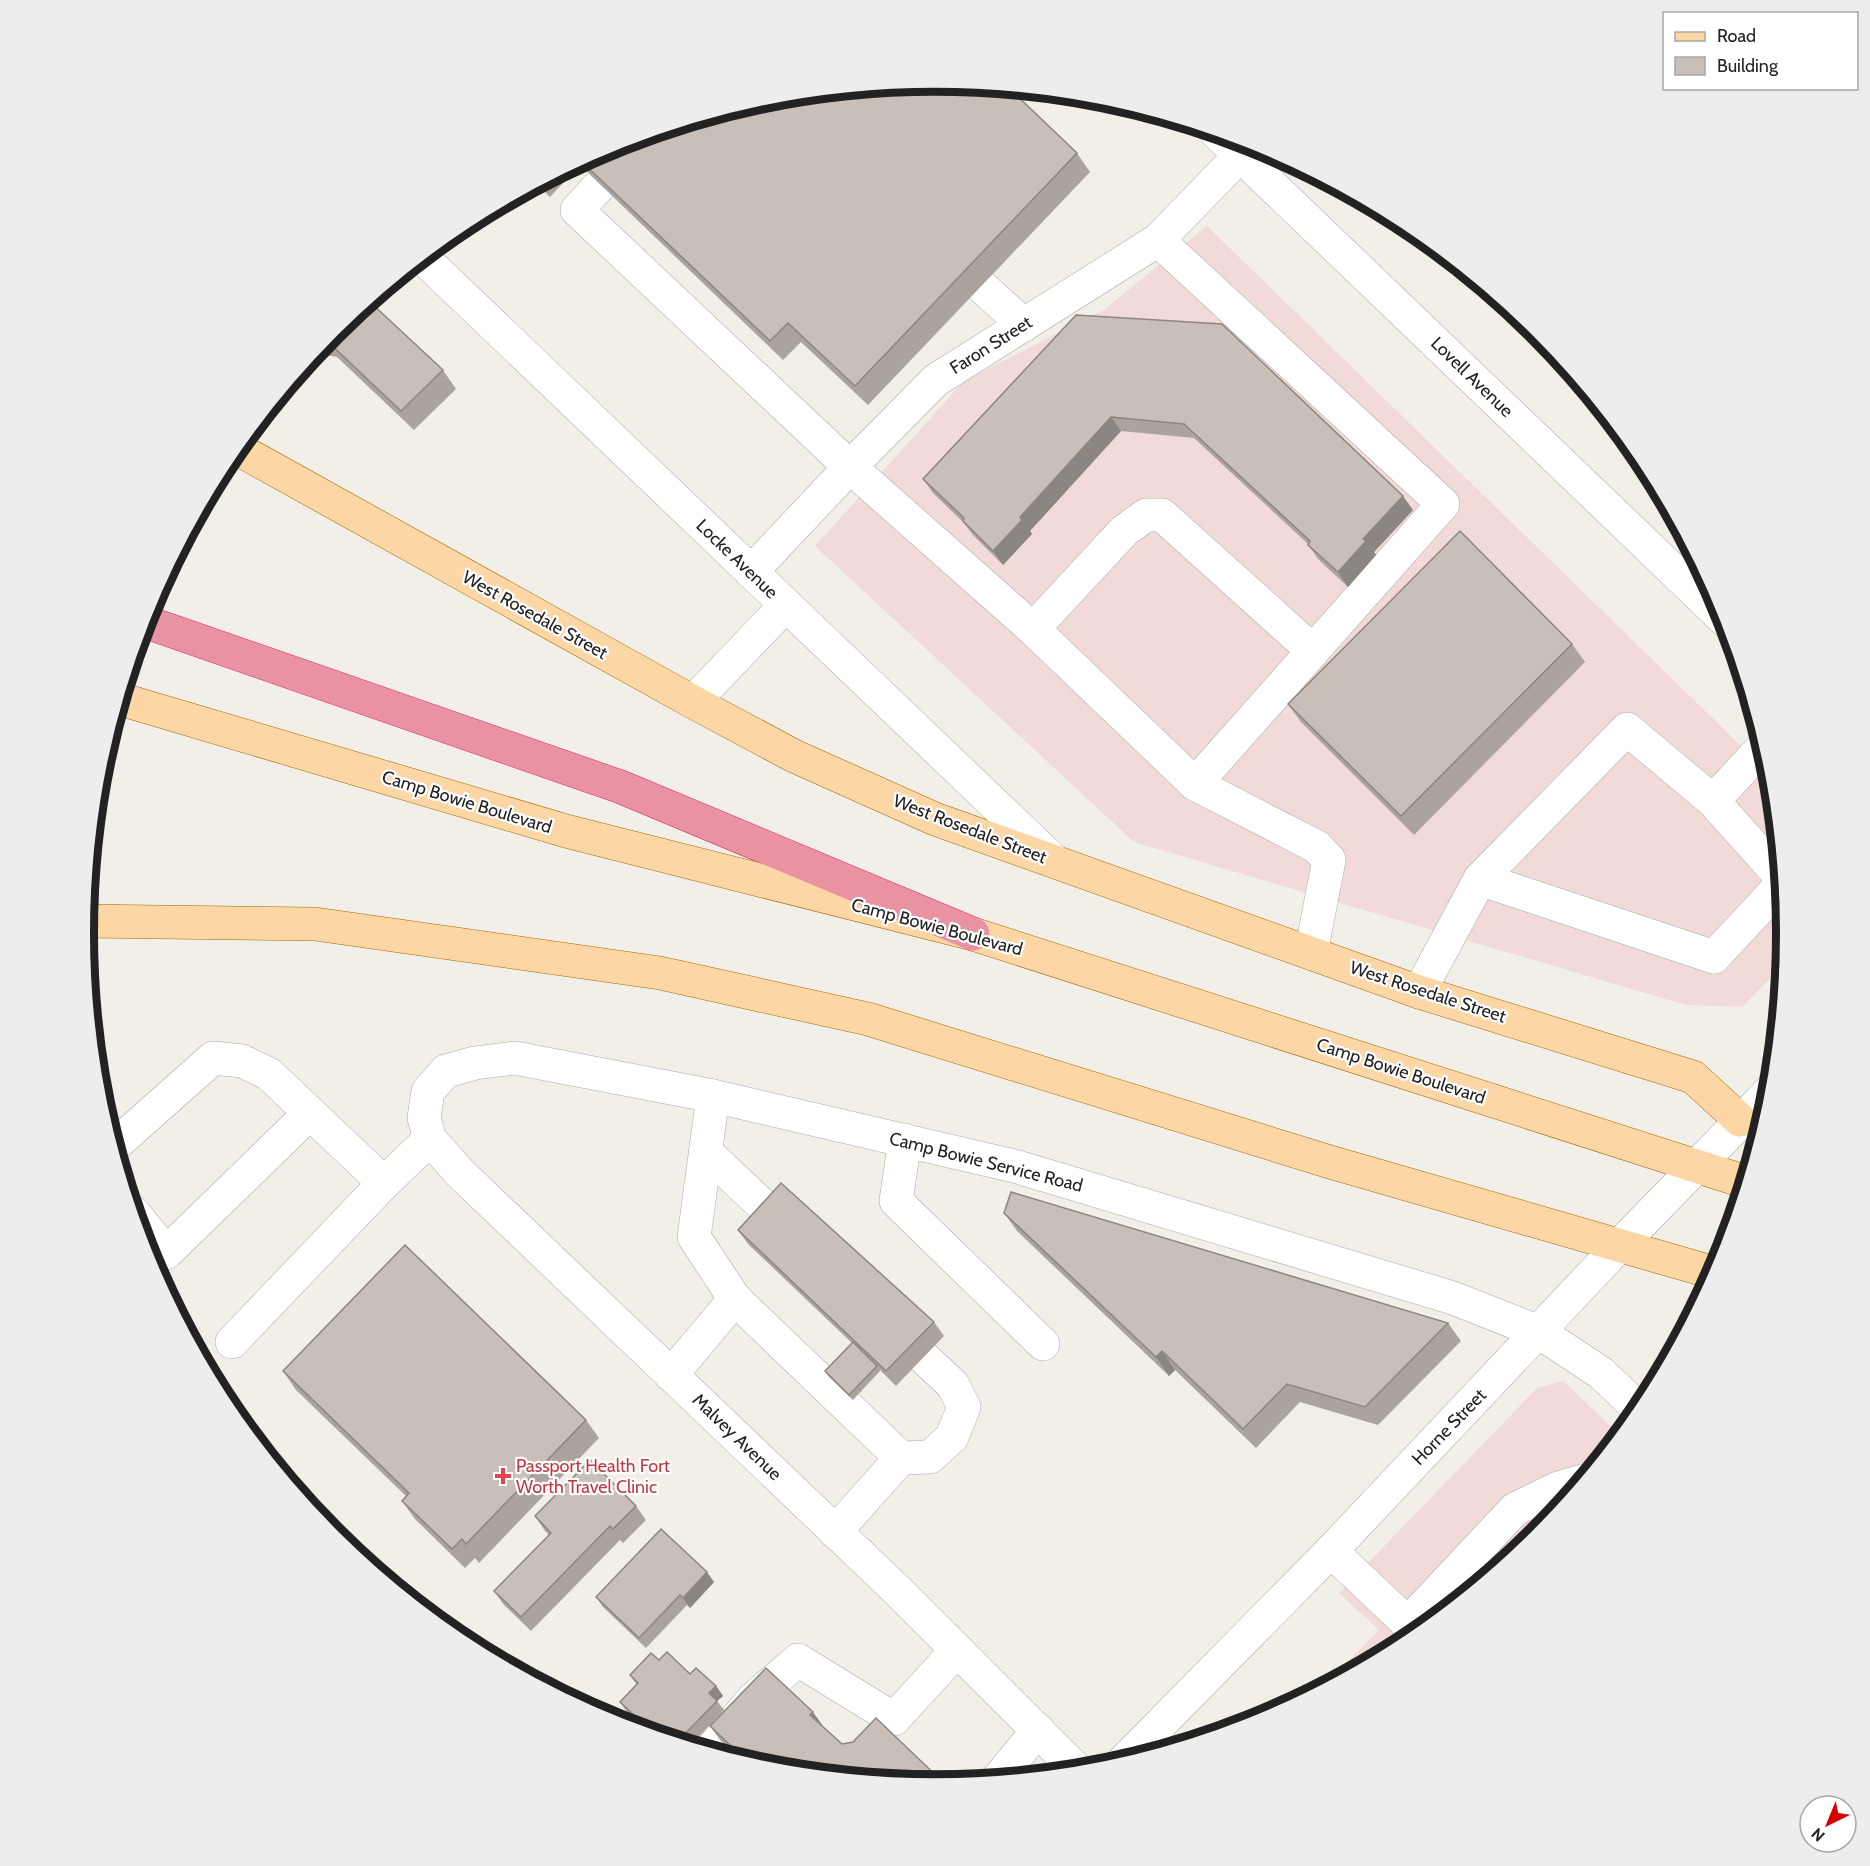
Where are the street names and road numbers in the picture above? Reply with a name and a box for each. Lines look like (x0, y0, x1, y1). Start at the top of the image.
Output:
street label: Faron Street (946, 311, 1036, 379)
street label: Lovell Avenue (1426, 332, 1518, 422)
street label: Locke Avenue (692, 515, 782, 603)
street label: West Rosedale Street (459, 566, 611, 664)
street label: Camp Bowie Boulevard (379, 766, 555, 838)
street label: West Rosedale Street (890, 790, 1050, 868)
street label: Camp Bowie Boulevard (849, 894, 1025, 960)
street label: West Rosedale Street (1347, 956, 1509, 1028)
street label: Camp Bowie Boulevard (1314, 1033, 1488, 1109)
street label: Camp Bowie Service Road (887, 1127, 1085, 1197)
street label: Horne Street (1407, 1384, 1491, 1470)
street label: Malvey Avenue (688, 1389, 786, 1485)

